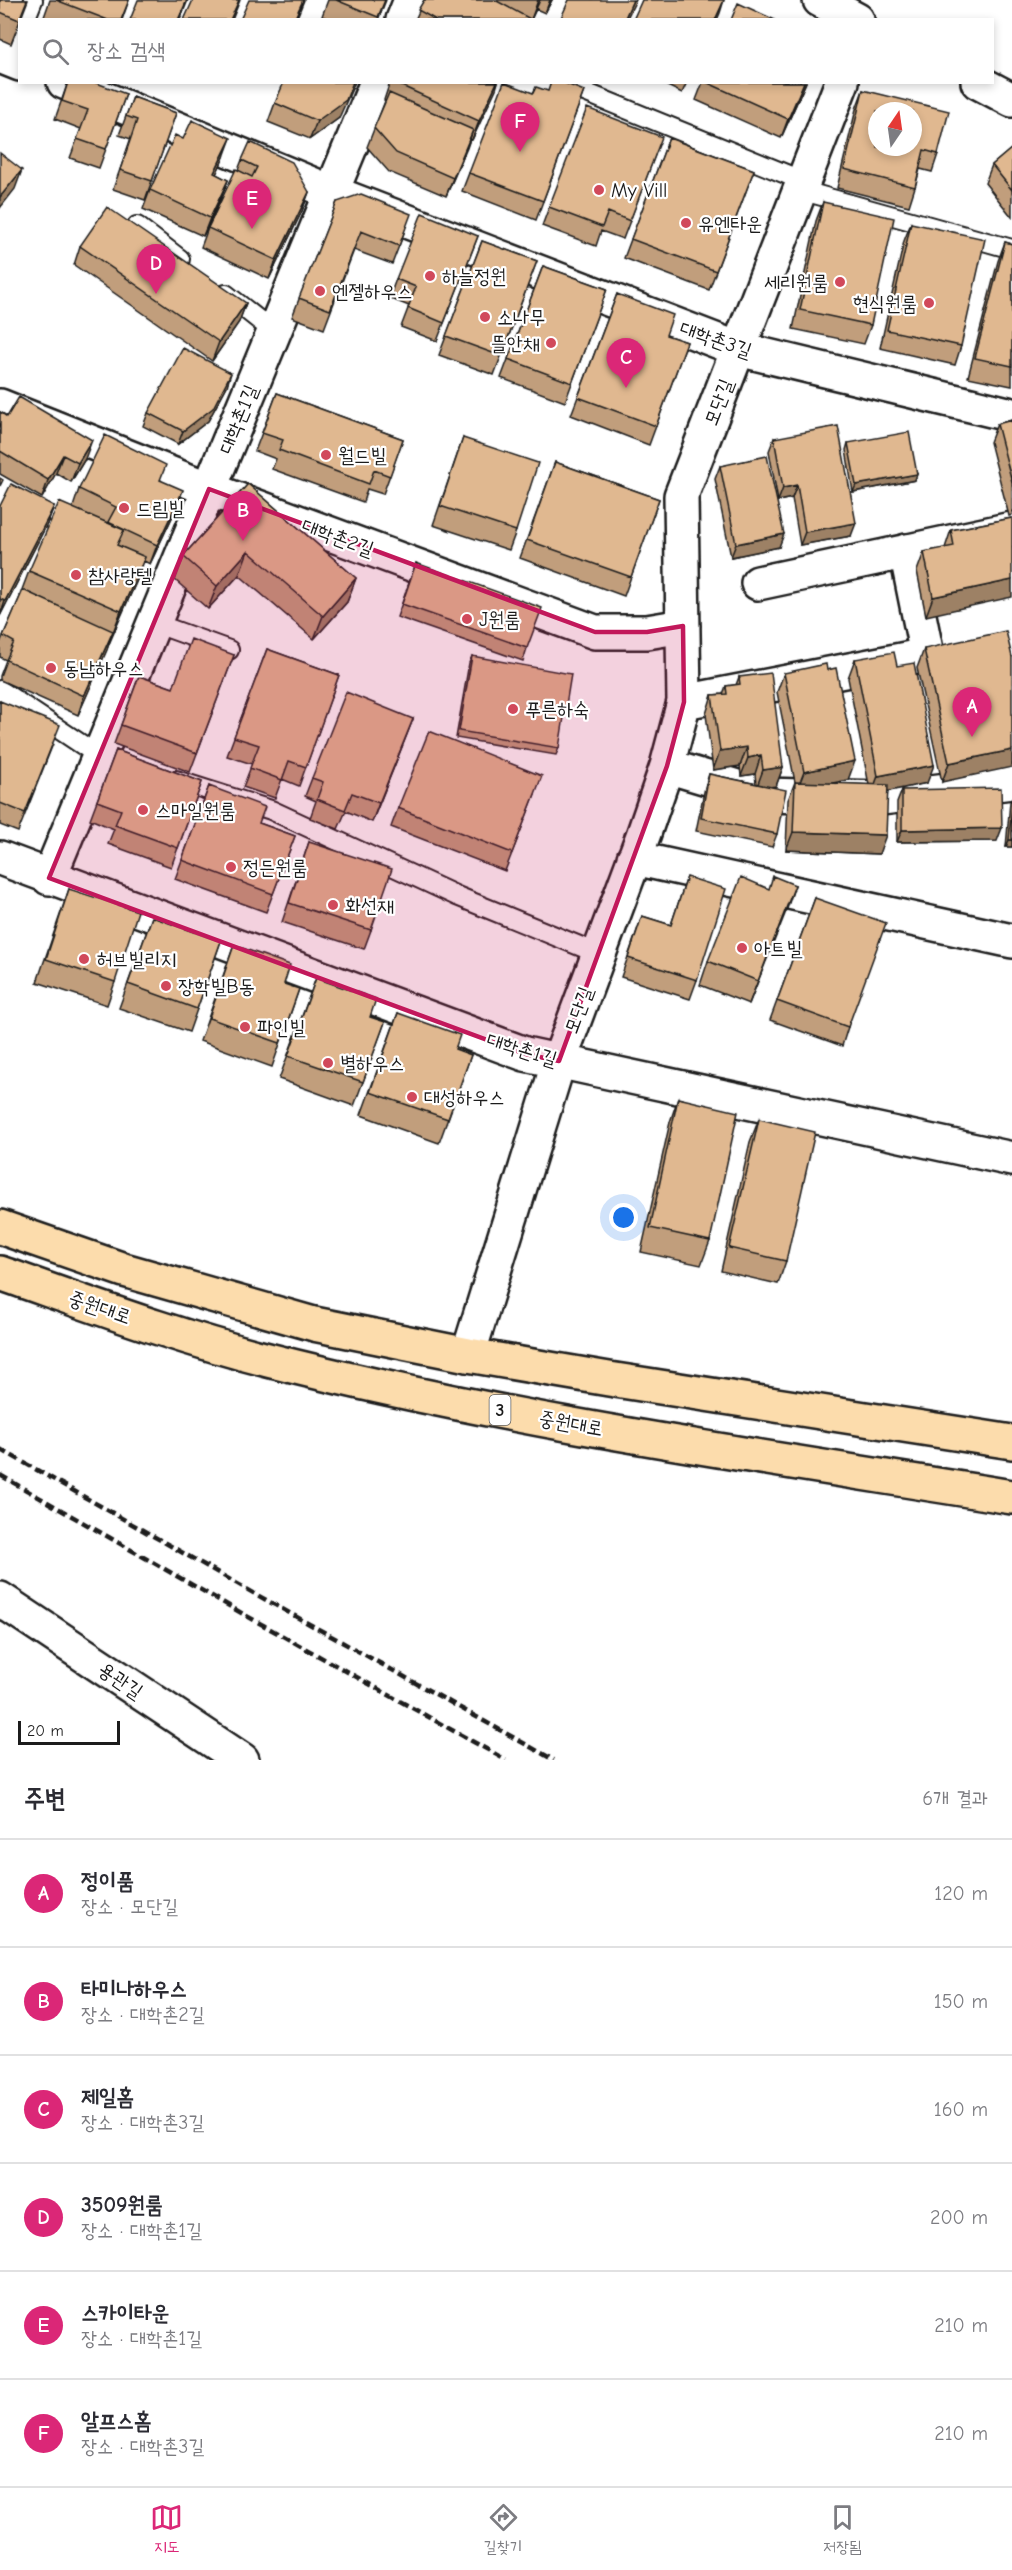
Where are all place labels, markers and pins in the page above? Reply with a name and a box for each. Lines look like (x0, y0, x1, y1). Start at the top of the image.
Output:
pin: F (500, 102, 540, 152)
place label: My Vill (611, 179, 667, 202)
pin: E (232, 180, 272, 229)
marker: My Vill (592, 183, 606, 197)
place label: 유엔타운 (698, 212, 762, 235)
marker: 유엔타운 (679, 216, 693, 230)
pin: D (136, 244, 176, 294)
place label: 하늘정원 (442, 265, 506, 288)
marker: 하늘정원 (423, 269, 437, 283)
place label: 세리원룸 (764, 271, 828, 294)
marker: 세리원룸 (833, 275, 847, 289)
place label: 엔젤하우스 (332, 280, 412, 303)
marker: 엔젤하우스 (313, 284, 327, 298)
place label: 현식원룸 (853, 292, 917, 315)
marker: 현식원룸 (922, 296, 936, 310)
place label: 소나무 (497, 306, 545, 329)
marker: 소나무 (478, 310, 492, 324)
place label: 뜰안채 (491, 332, 539, 355)
marker: 뜰안채 (544, 336, 558, 350)
pin: C (606, 338, 646, 388)
place label: 월드빌 (338, 444, 387, 467)
marker: 월드빌 (319, 448, 333, 462)
pin: B (224, 492, 262, 541)
place label: 드림빌 (136, 497, 185, 520)
marker: 드림빌 (117, 501, 131, 515)
place label: 참사랑텔 (88, 564, 152, 587)
marker: 참사랑텔 (69, 568, 83, 582)
place label: J원룸 (479, 608, 520, 631)
marker: J원룸 (460, 612, 474, 626)
place label: 동남하우스 (63, 657, 143, 680)
marker: 동남하우스 (44, 661, 58, 675)
pin: A (952, 688, 992, 737)
place label: 푸른하숙 (525, 698, 589, 721)
marker: 푸른하숙 (506, 702, 520, 716)
place label: 스마일원룸 (155, 799, 235, 822)
marker: 스마일원룸 (136, 803, 150, 817)
place label: 정든원룸 (243, 856, 307, 879)
marker: 정든원룸 (224, 860, 238, 874)
place label: 화선재 (345, 894, 393, 917)
marker: 화선재 (326, 898, 340, 912)
place label: 아트빌 (754, 937, 803, 960)
marker: 아트빌 (735, 941, 749, 955)
place label: 허브빌리지 (96, 948, 176, 971)
marker: 허브빌리지 (77, 952, 91, 966)
place label: 장학빌B동 (178, 975, 255, 998)
marker: 장학빌B동 (159, 979, 173, 993)
place label: 파인빌 (257, 1016, 306, 1039)
marker: 파인빌 (238, 1020, 252, 1034)
place label: 별하우스 (340, 1052, 404, 1075)
marker: 별하우스 (321, 1056, 335, 1070)
place label: 대성하우스 (424, 1086, 504, 1109)
marker: 대성하우스 (405, 1090, 419, 1104)

